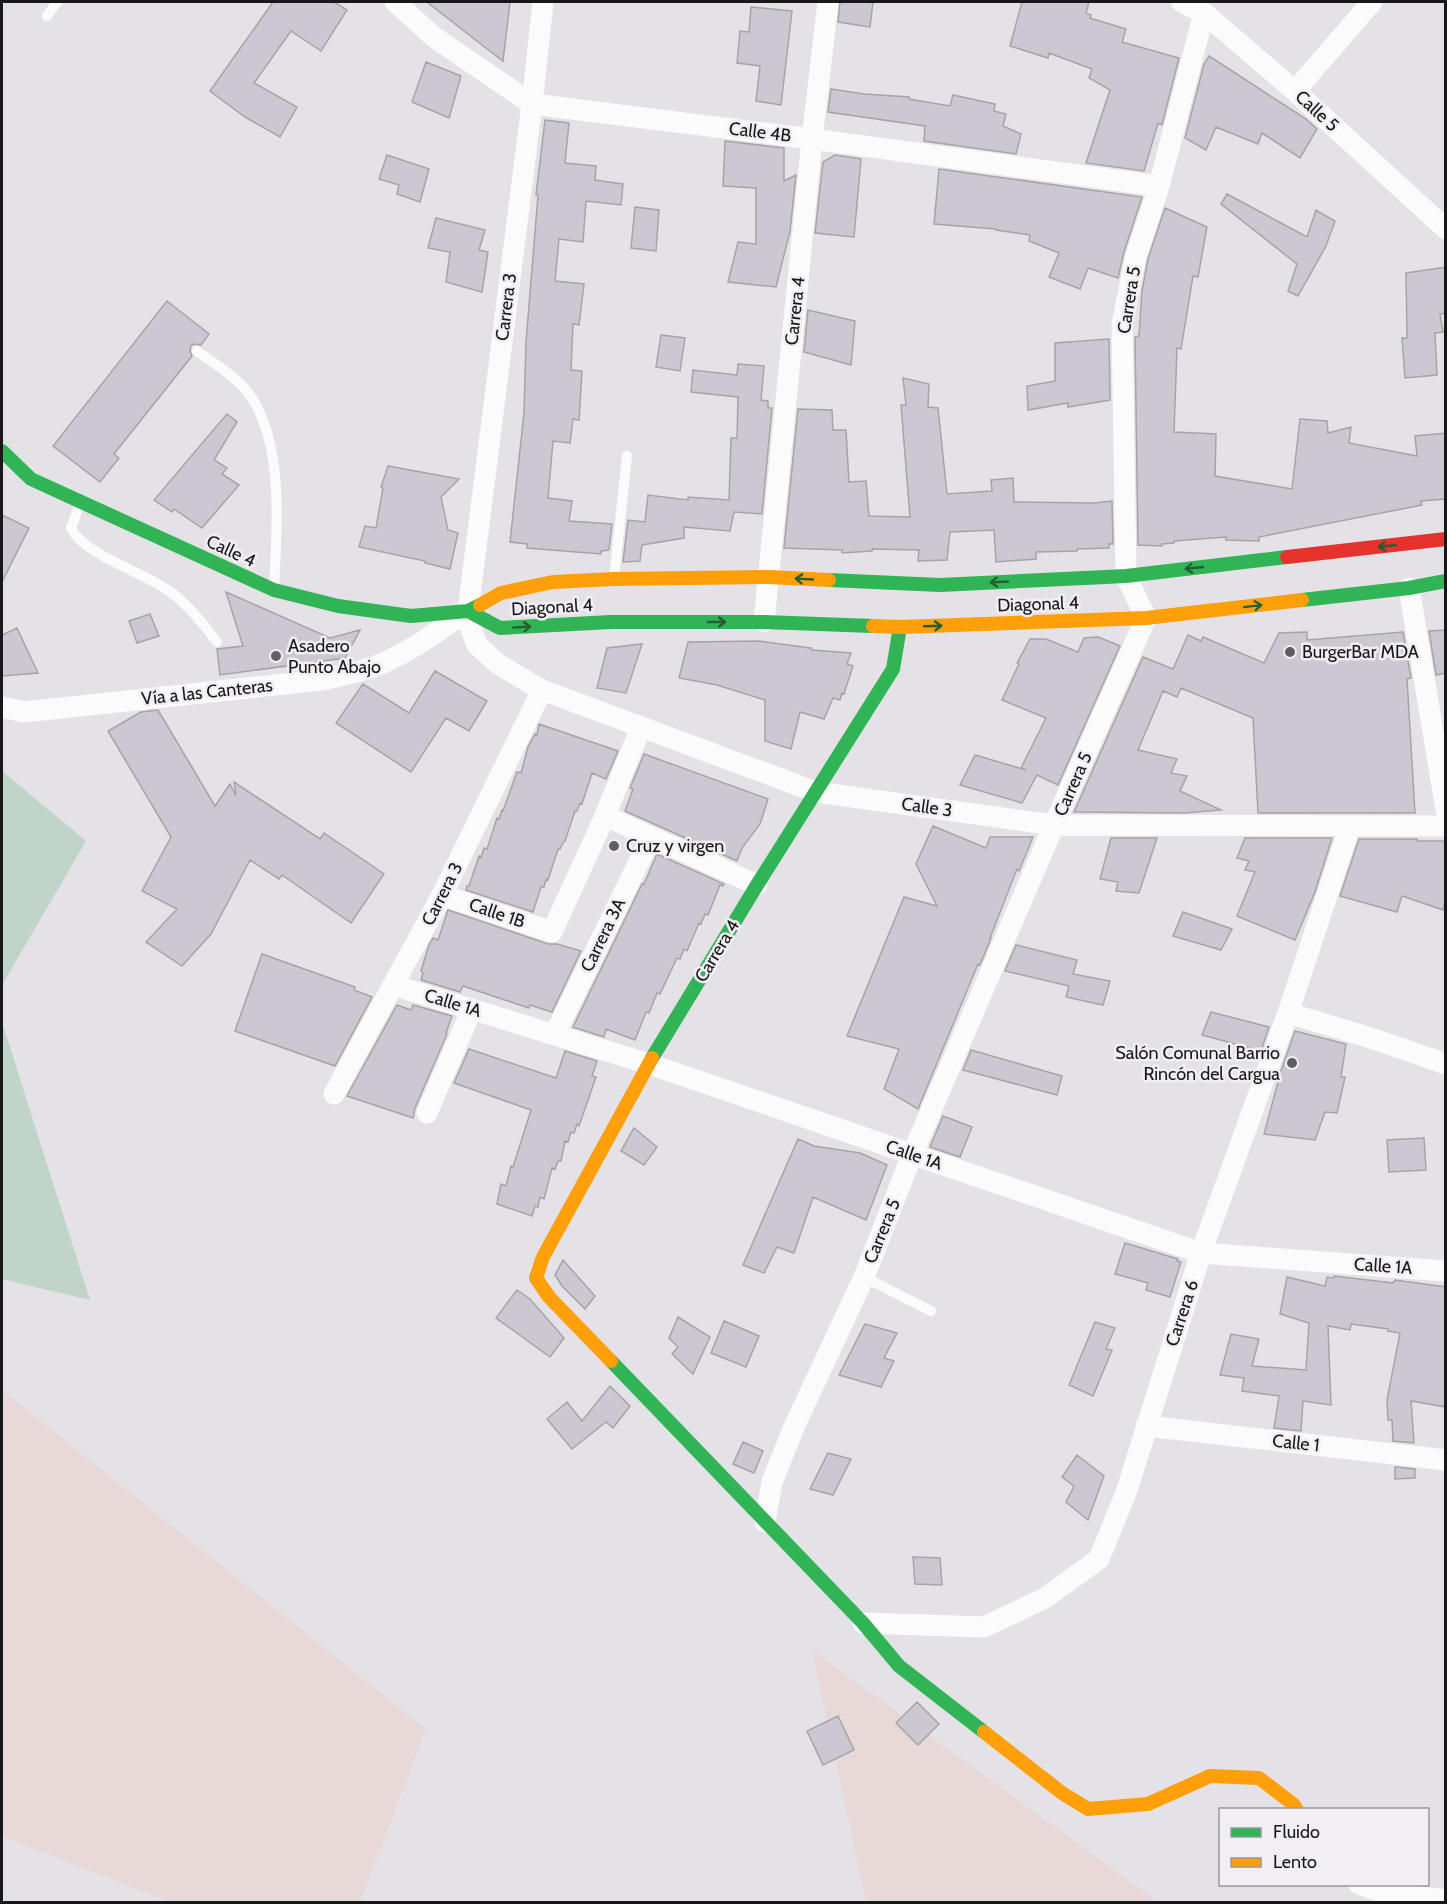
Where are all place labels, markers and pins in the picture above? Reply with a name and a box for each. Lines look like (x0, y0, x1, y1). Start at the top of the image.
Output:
place label: Asadero Punto Abajo (288, 635, 381, 678)
place label: BurgerBar MDA (1302, 641, 1419, 663)
marker: BurgerBar MDA (1283, 645, 1297, 659)
marker: Asadero Punto Abajo (269, 649, 283, 663)
place label: Cruz y virgen (626, 835, 724, 857)
marker: Cruz y virgen (607, 839, 621, 853)
place label: Salón Comunal Barrio Rincón del Cargua (1115, 1042, 1280, 1085)
marker: Salón Comunal Barrio Rincón del Cargua (1285, 1056, 1299, 1070)

